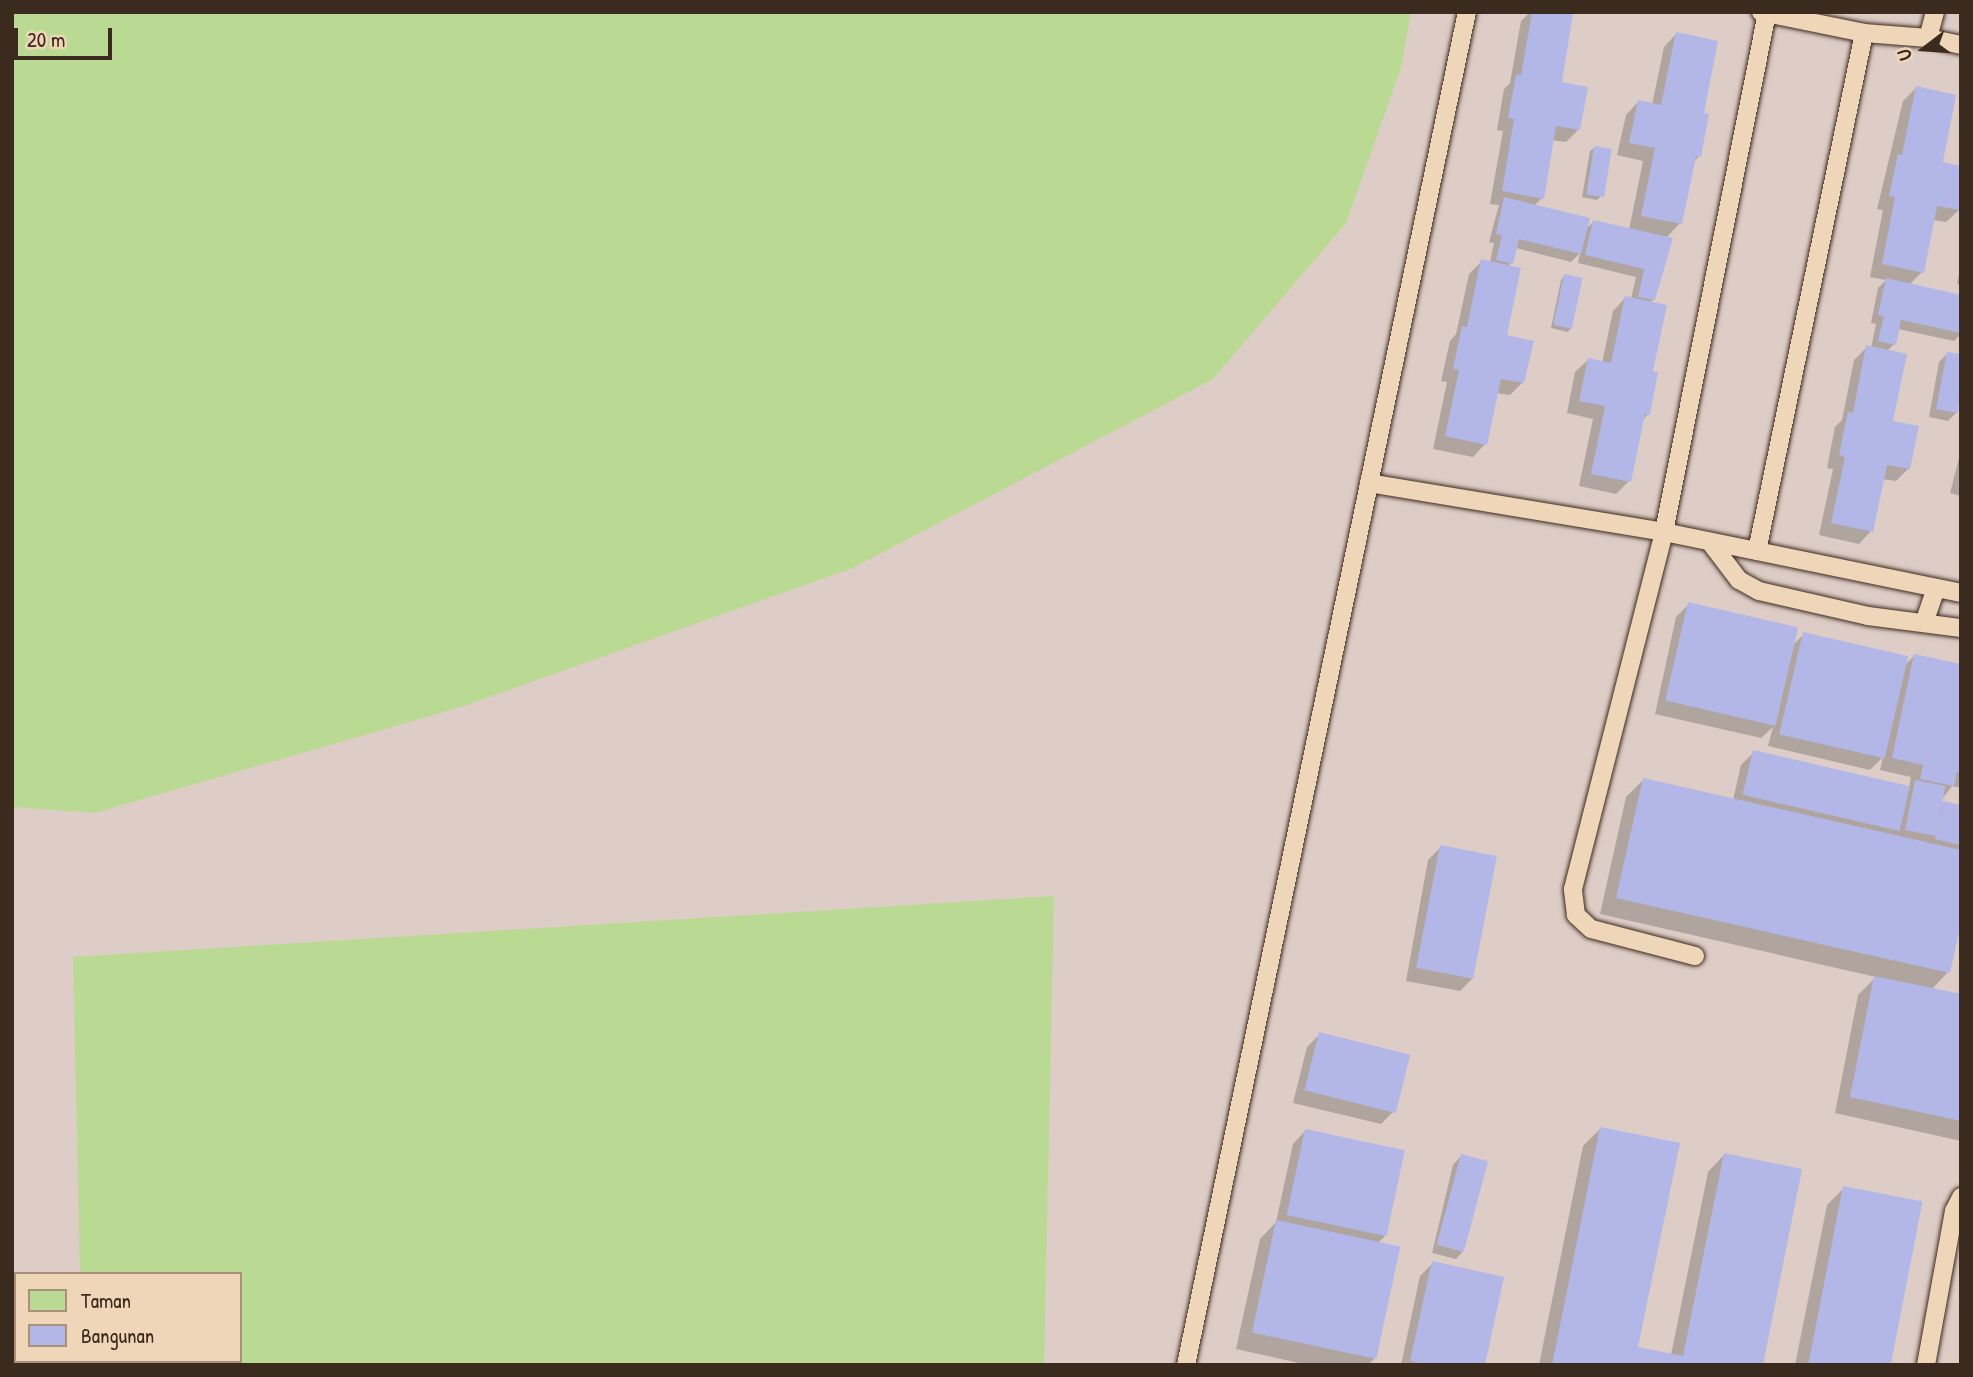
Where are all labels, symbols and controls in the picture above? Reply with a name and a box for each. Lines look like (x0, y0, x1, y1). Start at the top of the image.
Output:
scale bar (18, 14, 116, 58)
north arrow (1889, 14, 1959, 84)
text: 20 m (27, 25, 65, 54)
text: U (1890, 46, 1918, 64)
legend (14, 1272, 242, 1363)
text: Taman (81, 1286, 131, 1315)
text: Bangunan (81, 1321, 154, 1350)

